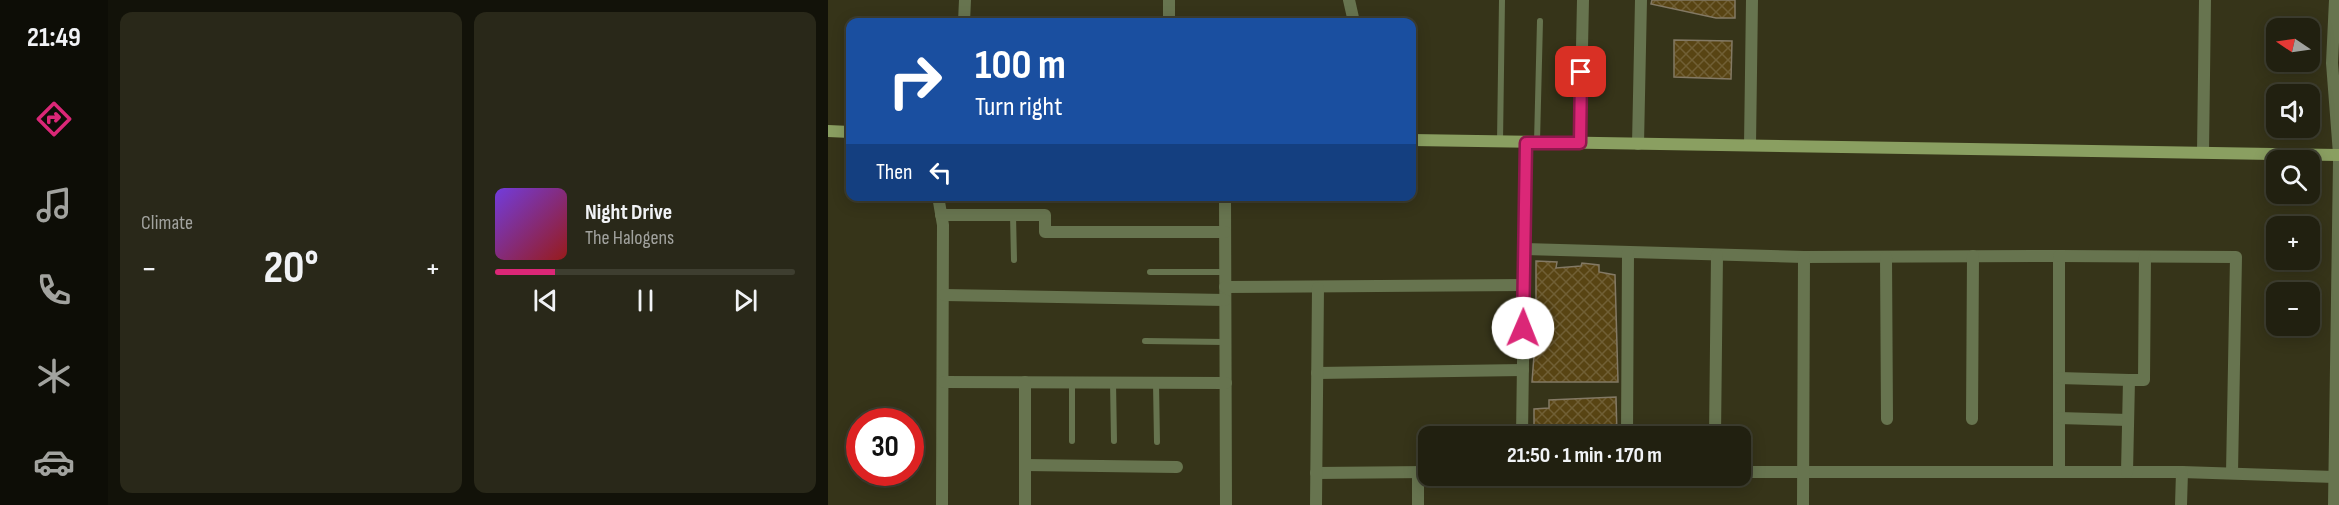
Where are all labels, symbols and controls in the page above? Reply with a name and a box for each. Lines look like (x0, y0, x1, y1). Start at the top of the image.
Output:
north arrow (2266, 18, 2320, 72)
map controls (2266, 18, 2320, 336)
text: 21:49 (27, 22, 81, 54)
text: 100 m (975, 40, 1066, 91)
icon: right (876, 42, 954, 120)
pin (1555, 46, 1606, 97)
icon: arrive (1564, 55, 1597, 88)
button: sound (2266, 84, 2320, 138)
text: Turn right (975, 91, 1062, 123)
icon: directions (33, 98, 75, 140)
button: search (2266, 150, 2320, 204)
icon: left (924, 156, 957, 189)
text: Then (876, 159, 912, 186)
icon: music (33, 184, 75, 226)
text: Night Drive (585, 199, 672, 226)
text: Climate (141, 211, 193, 235)
button: + (2266, 216, 2320, 270)
text: The Halogens (585, 226, 674, 250)
text: 20° (263, 241, 319, 296)
text: − (141, 249, 157, 289)
text: + (425, 249, 441, 289)
icon: phone (33, 269, 75, 311)
button: − (2266, 282, 2320, 336)
icon: previous (529, 284, 562, 317)
icon: pause (629, 284, 662, 317)
icon: next (729, 284, 762, 317)
position arrow (1491, 296, 1555, 360)
icon: climate (33, 355, 75, 397)
speed limit sign: 30 (846, 408, 924, 486)
icon: car (33, 441, 75, 483)
text: 21:50 · 1 min · 170 m (1507, 442, 1662, 469)

